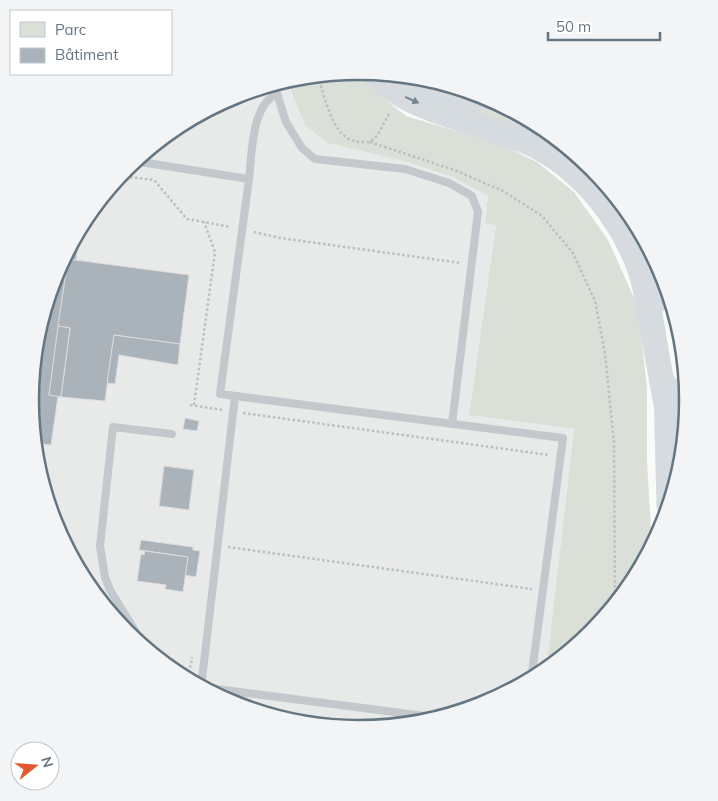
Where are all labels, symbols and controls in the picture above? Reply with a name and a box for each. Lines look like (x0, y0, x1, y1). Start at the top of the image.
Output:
legend (10, 10, 172, 75)
scale bar (548, 10, 660, 42)
text: 50 m (556, 17, 591, 36)
text: Parc (55, 20, 86, 39)
text: Bâtiment (55, 45, 118, 64)
one-way arrow (405, 97, 419, 105)
north arrow (10, 741, 60, 791)
text: N (37, 755, 58, 770)

